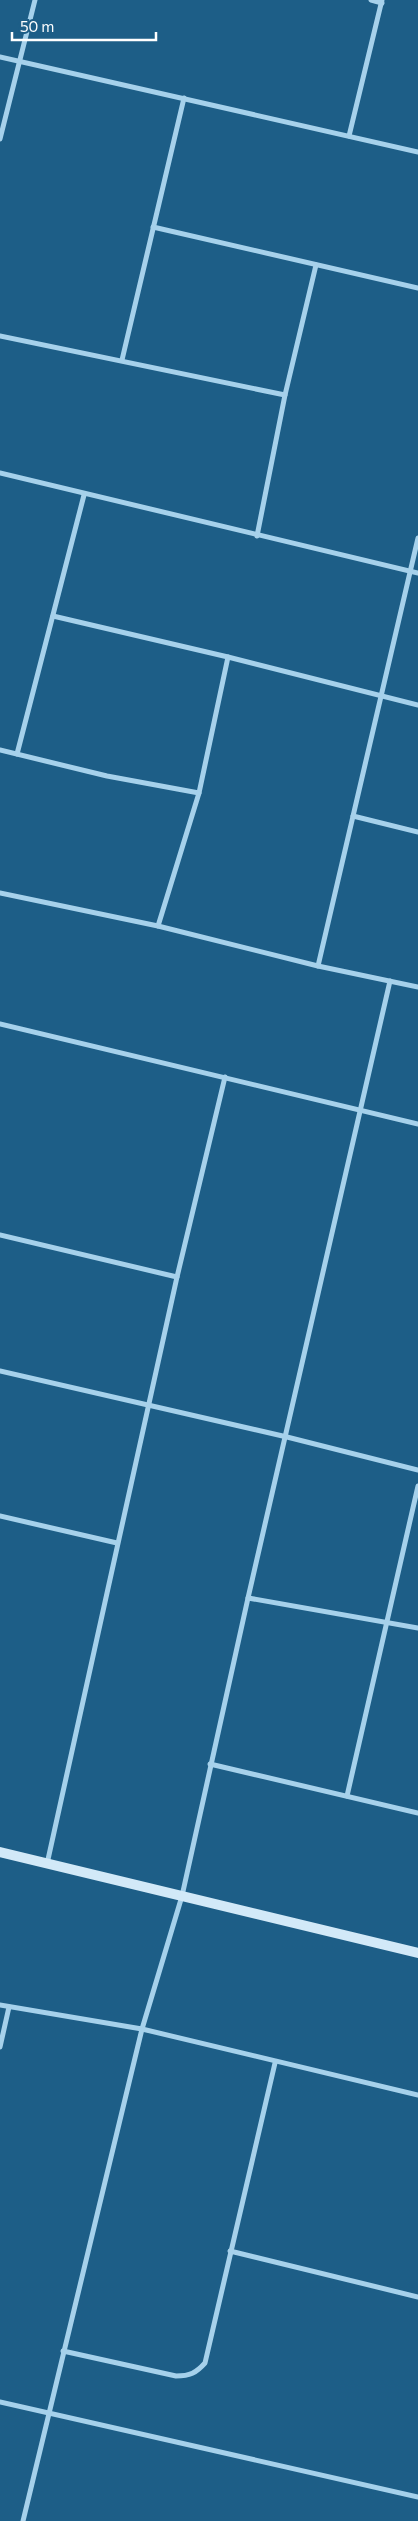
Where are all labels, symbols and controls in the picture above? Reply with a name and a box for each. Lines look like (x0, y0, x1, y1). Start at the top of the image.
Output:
scale bar (12, 10, 156, 42)
text: 50 m (20, 17, 54, 35)

